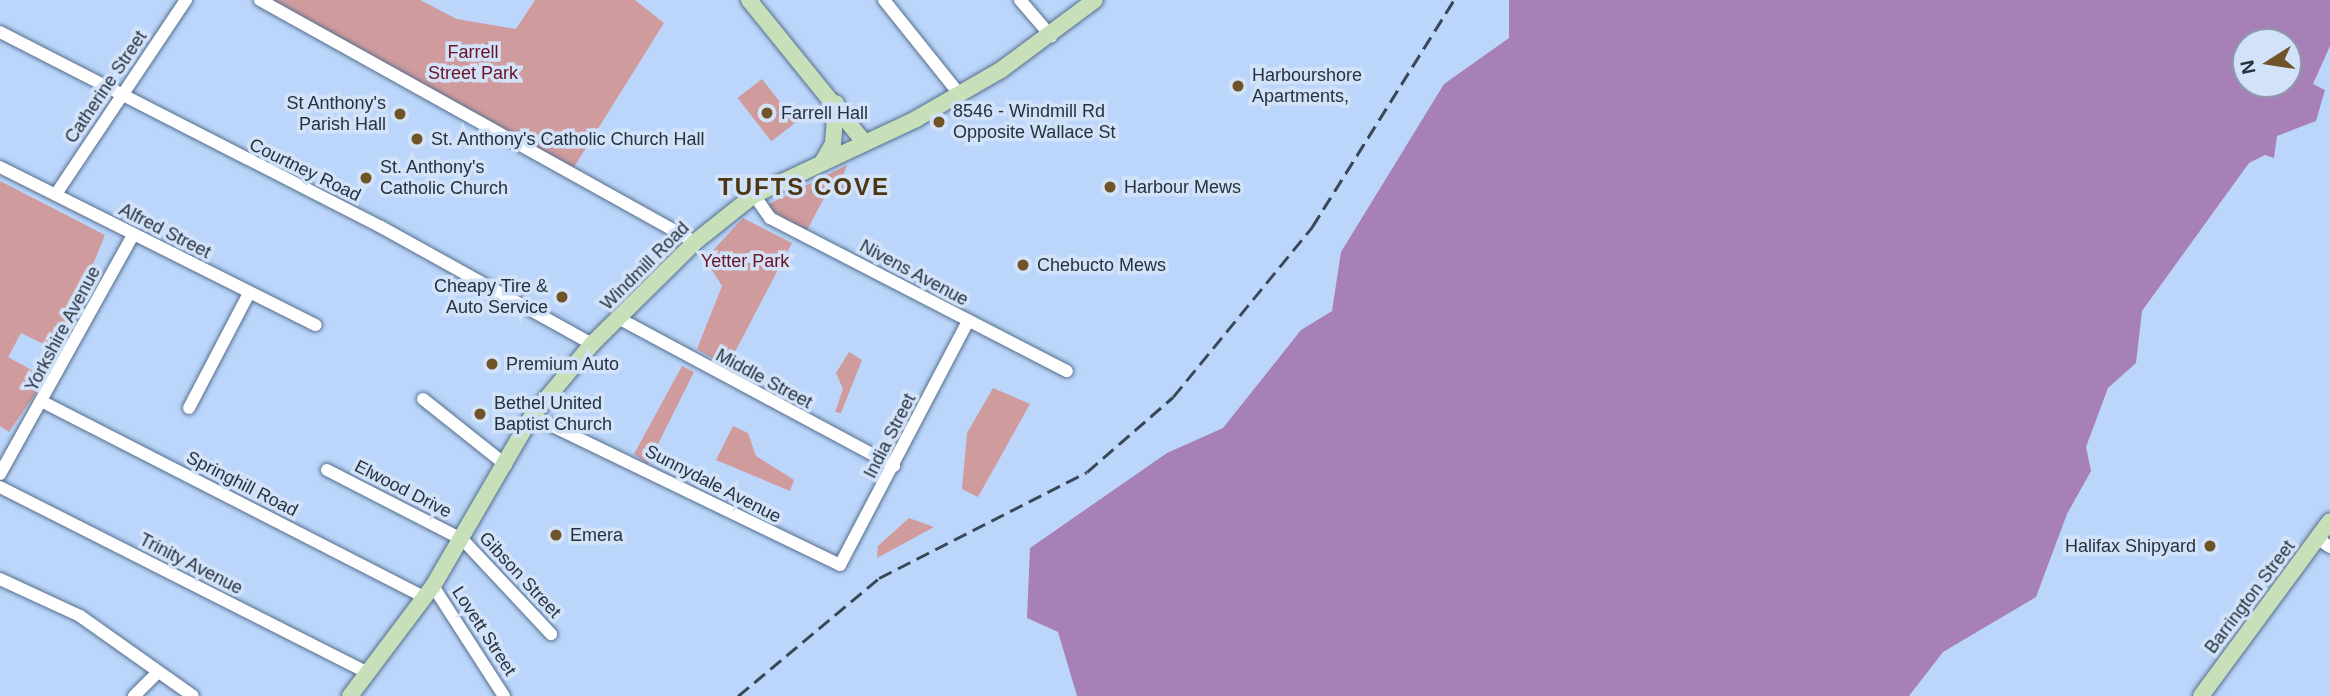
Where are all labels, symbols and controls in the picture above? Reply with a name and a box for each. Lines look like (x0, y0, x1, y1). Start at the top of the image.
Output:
street label: Catherine Street (60, 27, 152, 147)
north arrow (2232, 28, 2302, 98)
park label: Farrell Street Park (428, 42, 518, 84)
text: N (2236, 58, 2260, 76)
place label: Harbourshore Apartments, (1252, 65, 1362, 108)
marker: Harbourshore Apartments, (1230, 78, 1246, 94)
place label: St Anthony's Parish Hall (286, 93, 386, 136)
place label: 8546 - Windmill Rd Opposite Wallace St (953, 101, 1115, 144)
place label: Farrell Hall (781, 102, 868, 124)
marker: Farrell Hall (759, 105, 775, 121)
marker: St Anthony's Parish Hall (392, 106, 408, 122)
marker: 8546 - Windmill Rd Opposite Wallace St (931, 114, 947, 130)
place label: St. Anthony's Catholic Church Hall (431, 128, 706, 150)
marker: St. Anthony's Catholic Church Hall (409, 131, 425, 147)
street label: Courtney Road (246, 134, 364, 206)
place label: St. Anthony's Catholic Church (380, 157, 508, 200)
marker: St. Anthony's Catholic Church (358, 170, 374, 186)
district label: TUFTS COVE (719, 173, 889, 201)
place label: Harbour Mews (1124, 176, 1241, 198)
marker: Harbour Mews (1102, 179, 1118, 195)
street label: Alfred Street (116, 199, 214, 263)
street label: Windmill Road (596, 217, 694, 315)
street label: Nivens Avenue (856, 235, 972, 311)
park label: Yetter Park (701, 250, 789, 272)
place label: Chebucto Mews (1037, 254, 1166, 276)
marker: Chebucto Mews (1015, 257, 1031, 273)
street label: Yorkshire Avenue (21, 262, 105, 396)
place label: Cheapy Tire & Auto Service (434, 276, 548, 318)
marker: Cheapy Tire & Auto Service (554, 289, 570, 305)
street label: Middle Street (712, 345, 816, 413)
place label: Premium Auto (506, 353, 620, 375)
marker: Premium Auto (484, 356, 500, 372)
street label: India Street (859, 390, 921, 482)
place label: Bethel United Baptist Church (494, 393, 612, 436)
marker: Bethel United Baptist Church (472, 406, 488, 422)
street label: Sunnydale Avenue (641, 440, 785, 528)
street label: Springhill Road (183, 447, 301, 521)
street label: Elwood Drive (351, 455, 455, 523)
place label: Emera (570, 524, 623, 546)
street label: Gibson Street (475, 527, 565, 623)
marker: Emera (548, 527, 564, 543)
street label: Trinity Avenue (135, 528, 247, 600)
place label: Halifax Shipyard (2065, 535, 2196, 557)
street label: Barrington Street (2200, 536, 2300, 658)
marker: Halifax Shipyard (2202, 538, 2218, 554)
street label: Lovett Street (447, 582, 521, 680)

